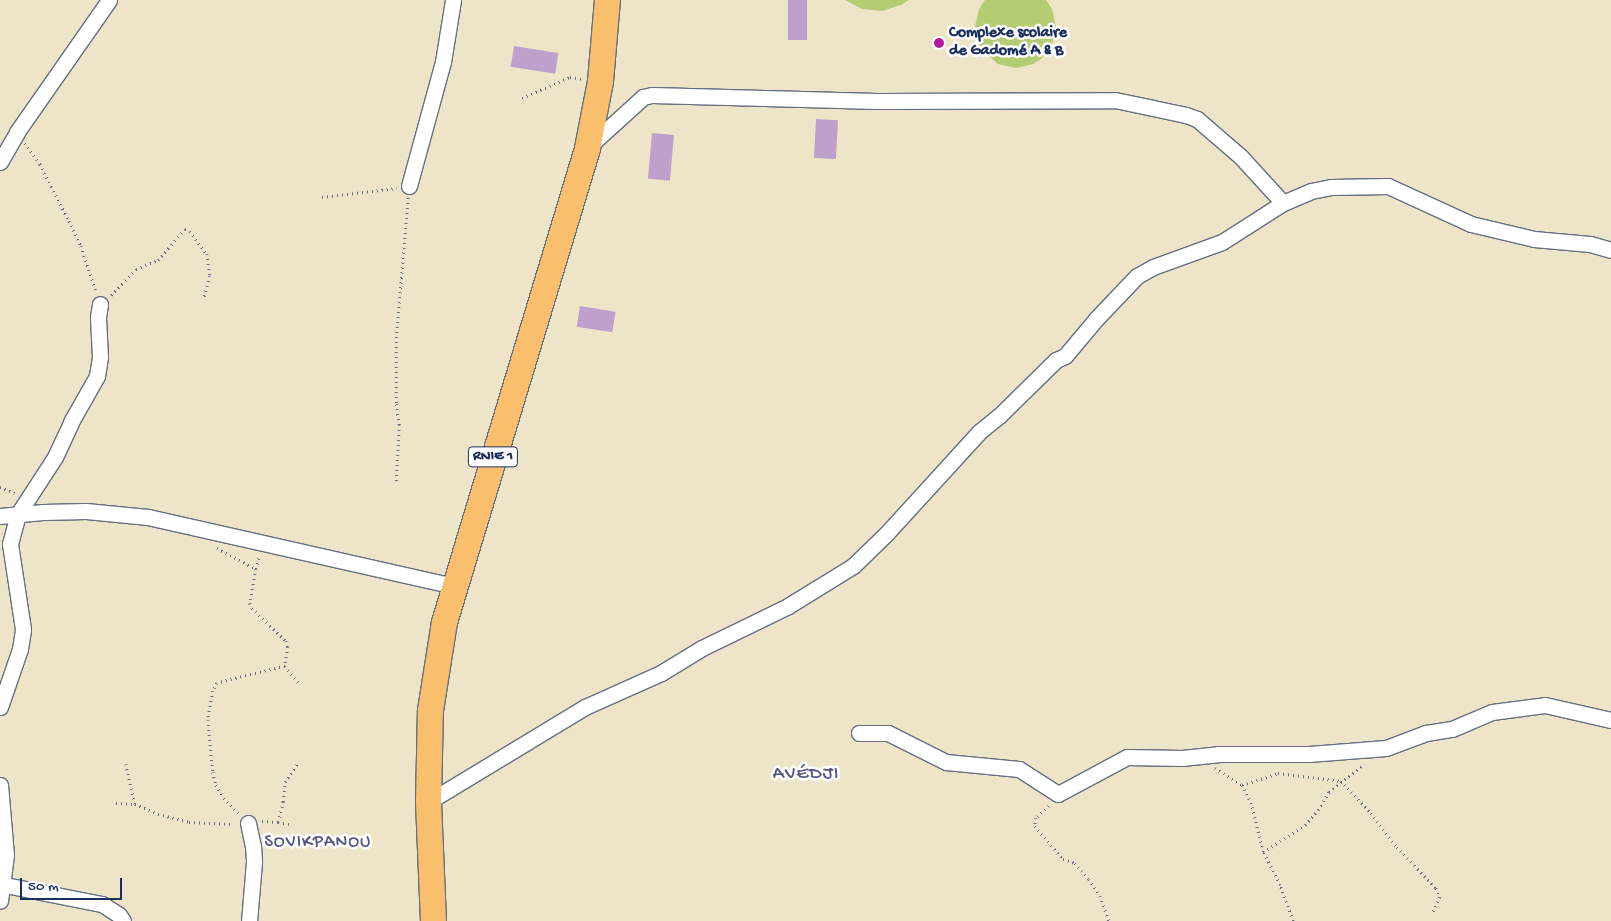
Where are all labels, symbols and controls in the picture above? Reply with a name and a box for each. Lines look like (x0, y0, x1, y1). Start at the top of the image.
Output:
place label: Complexe scolaire de Gadomé A & B (949, 24, 1067, 62)
marker: Complexe scolaire de Gadomé A & B (933, 37, 945, 49)
road number: RNIE 1 (467, 444, 519, 470)
district label: AVÉDJI (772, 764, 840, 786)
district label: SOVIKPANOU (263, 832, 373, 854)
scale bar (22, 868, 125, 900)
text: 50 m (28, 878, 59, 896)

